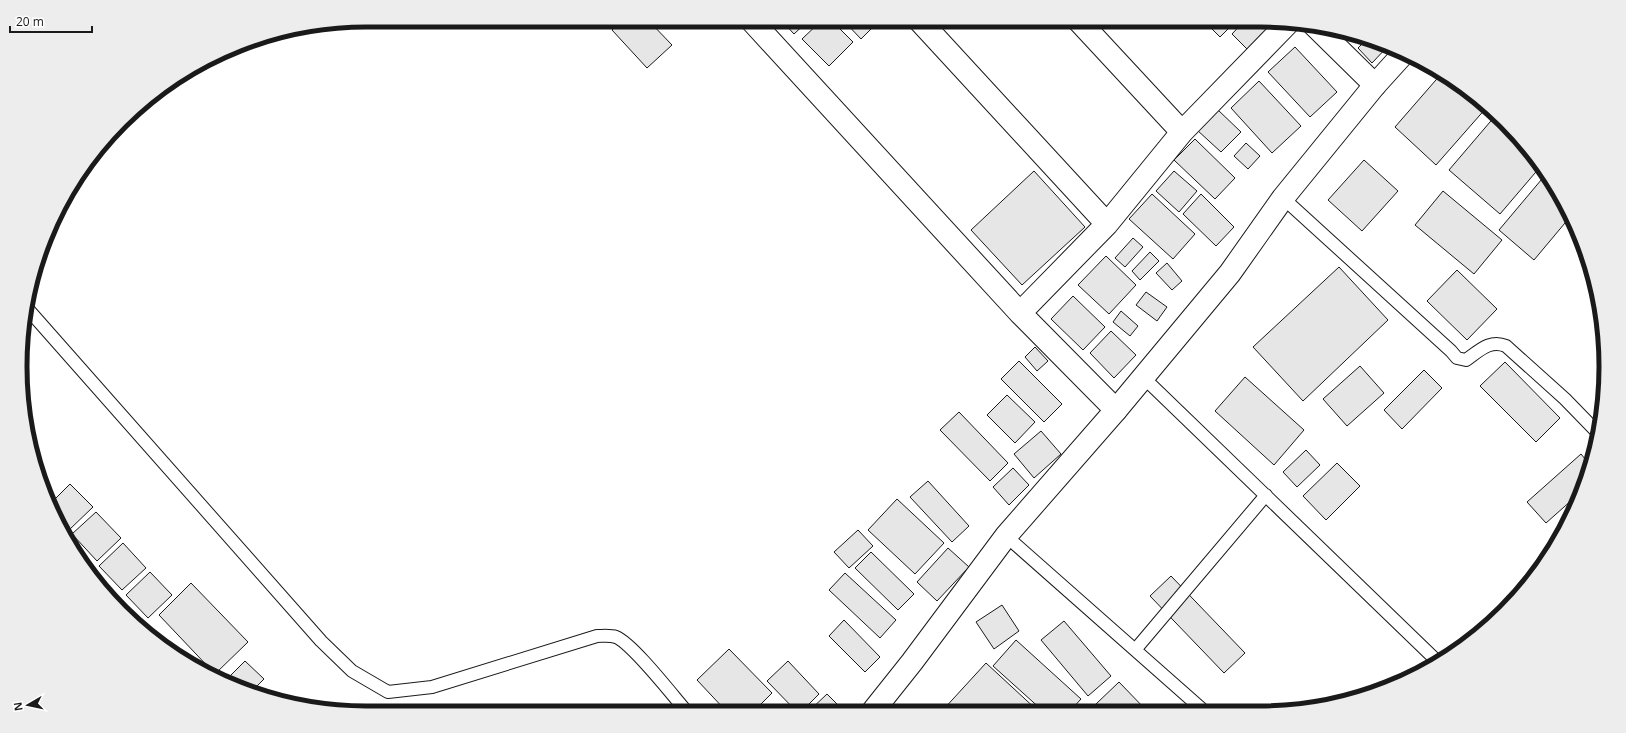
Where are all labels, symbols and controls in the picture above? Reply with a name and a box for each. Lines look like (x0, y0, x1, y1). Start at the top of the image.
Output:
scale bar (10, 8, 92, 34)
text: 20 m (16, 13, 44, 30)
north arrow (8, 685, 48, 725)
text: N (10, 701, 26, 712)

